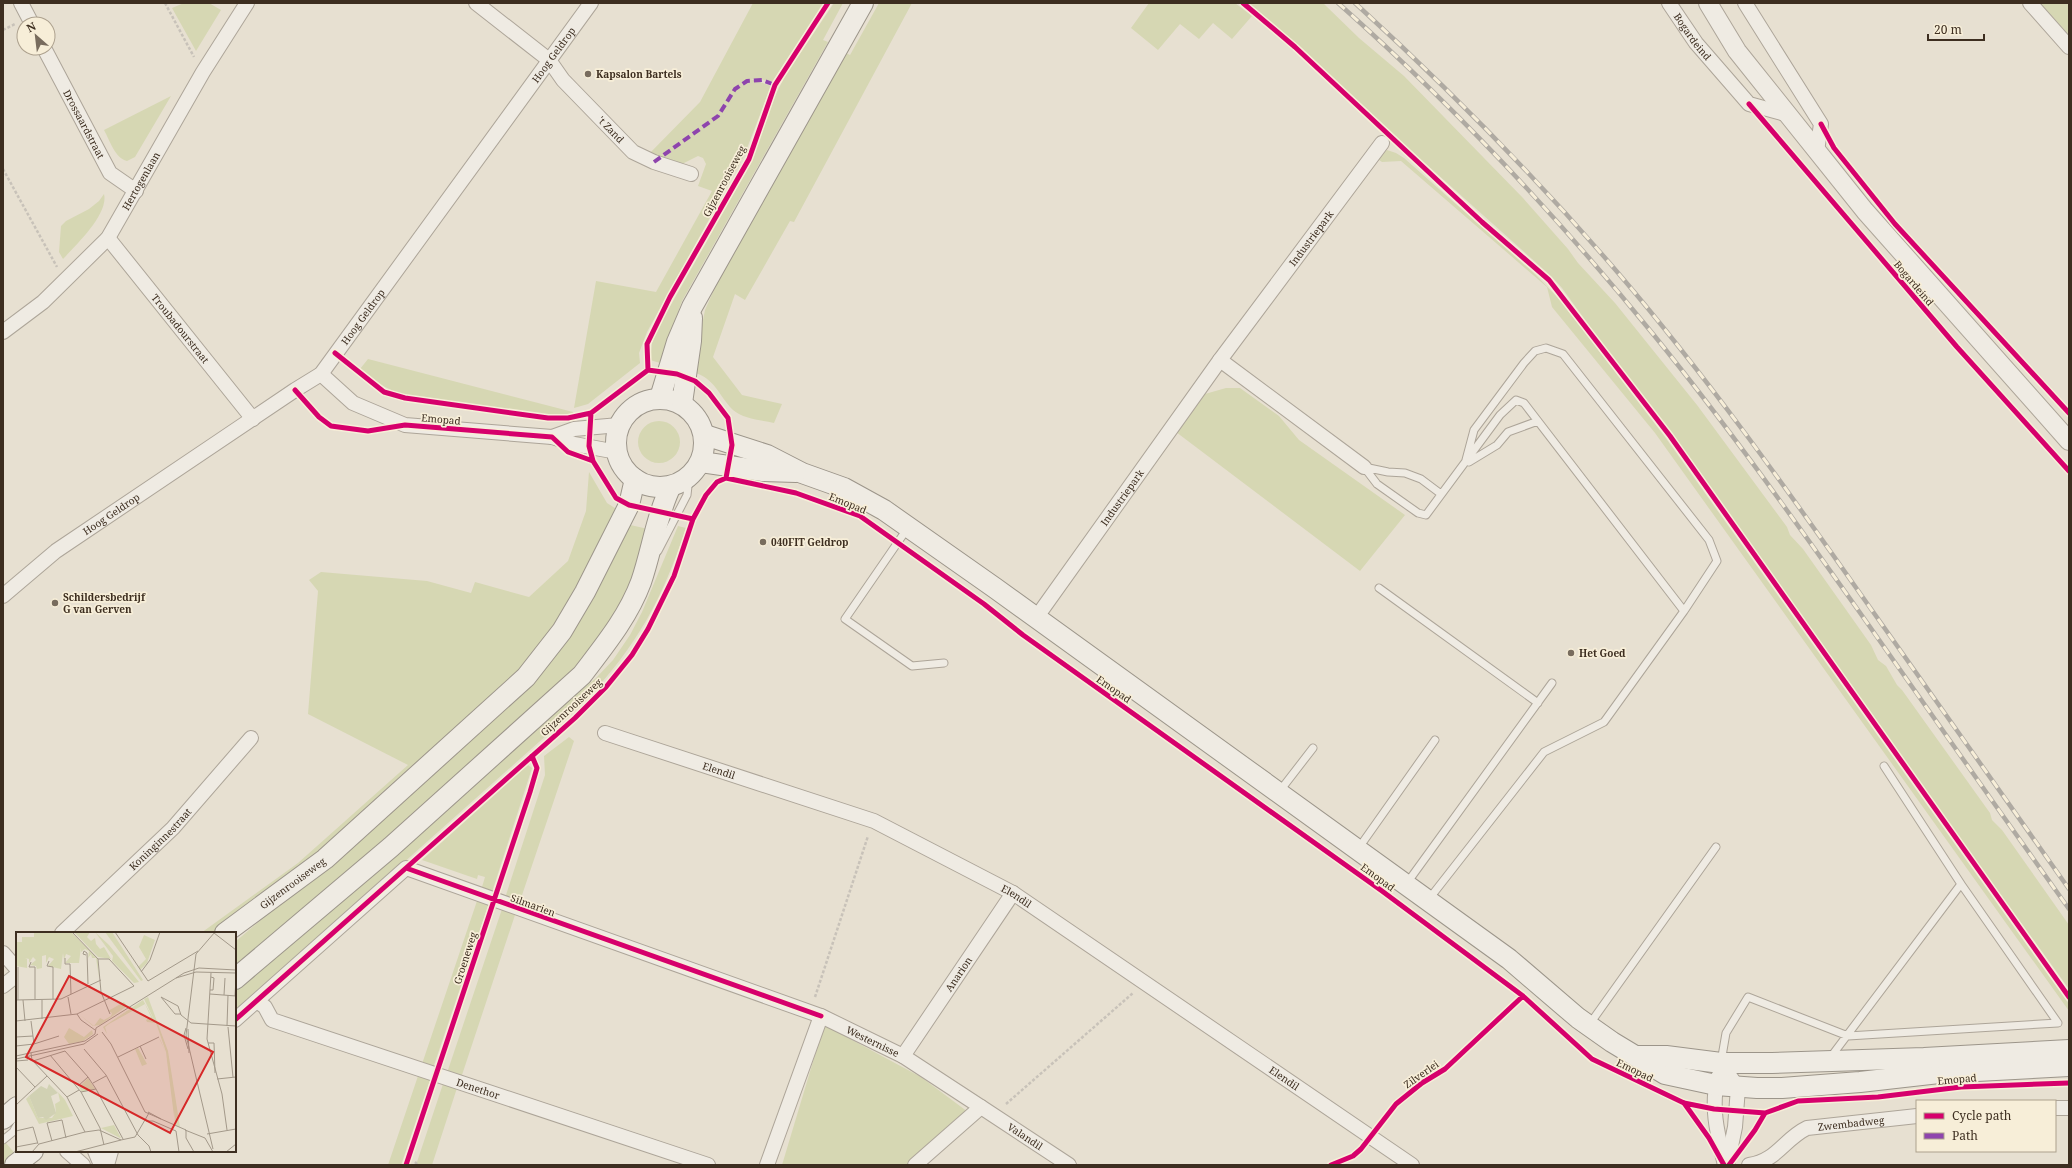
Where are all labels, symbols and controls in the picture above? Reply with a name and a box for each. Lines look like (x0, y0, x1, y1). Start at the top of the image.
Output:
street label: Bogardeind (1671, 10, 1715, 63)
north arrow (16, 16, 56, 56)
scale bar (1928, 16, 1984, 42)
text: N (24, 18, 39, 35)
text: 20 m (1934, 21, 1962, 38)
street label: Hoog Geldrop (528, 24, 578, 86)
place label: Kapsalon Bartels (596, 67, 682, 81)
marker: Kapsalon Bartels (583, 69, 593, 79)
street label: Drossaardstraat (60, 87, 108, 161)
street label: 't Zand (595, 113, 627, 146)
street label: Gijzenrooiseweg (699, 142, 749, 219)
street label: Hertogenlaan (118, 149, 163, 213)
street label: Industriepark (1286, 207, 1337, 269)
street label: Bogardeind (1891, 257, 1937, 309)
street label: Hoog Geldrop (338, 286, 388, 348)
street label: Troubadourstraat (148, 291, 213, 367)
street label: Emopad (421, 410, 461, 428)
street label: Industriepark (1097, 466, 1147, 529)
street label: Emopad (827, 489, 869, 517)
street label: Hoog Geldrop (80, 490, 142, 538)
place label: 040FIT Geldrop (771, 535, 849, 549)
marker: 040FIT Geldrop (758, 537, 768, 547)
place label: Schildersbedrijf G van Gerven (63, 590, 146, 616)
marker: Schildersbedrijf G van Gerven (50, 598, 60, 608)
place label: Het Goed (1579, 646, 1626, 660)
marker: Het Goed (1566, 648, 1576, 658)
street label: Emopad (1094, 672, 1134, 706)
street label: Gijzenrooiseweg (537, 675, 605, 739)
street label: Elendil (701, 758, 737, 782)
street label: Koninginnestraat (126, 804, 195, 873)
street label: Gijzenrooiseweg (257, 854, 329, 912)
street label: Emopad (1358, 860, 1398, 894)
street label: Elendil (999, 881, 1034, 911)
street label: Silmarien (509, 890, 558, 920)
street label: Groeneweg (450, 930, 480, 986)
inset map (16, 932, 236, 1152)
street label: Anarion (942, 953, 975, 994)
street label: Westernisse (844, 1022, 902, 1060)
street label: Emopad (1614, 1055, 1656, 1085)
street label: Zilverlei (1401, 1056, 1442, 1091)
street label: Elendil (1267, 1063, 1302, 1093)
street label: Emopad (1937, 1070, 1977, 1088)
street label: Denethor (455, 1075, 502, 1102)
legend (1916, 1100, 2056, 1152)
text: Cycle path (1952, 1107, 2012, 1124)
street label: Zwembadweg (1817, 1113, 1885, 1134)
street label: Valandil (1005, 1119, 1046, 1153)
text: Path (1952, 1127, 1978, 1144)

